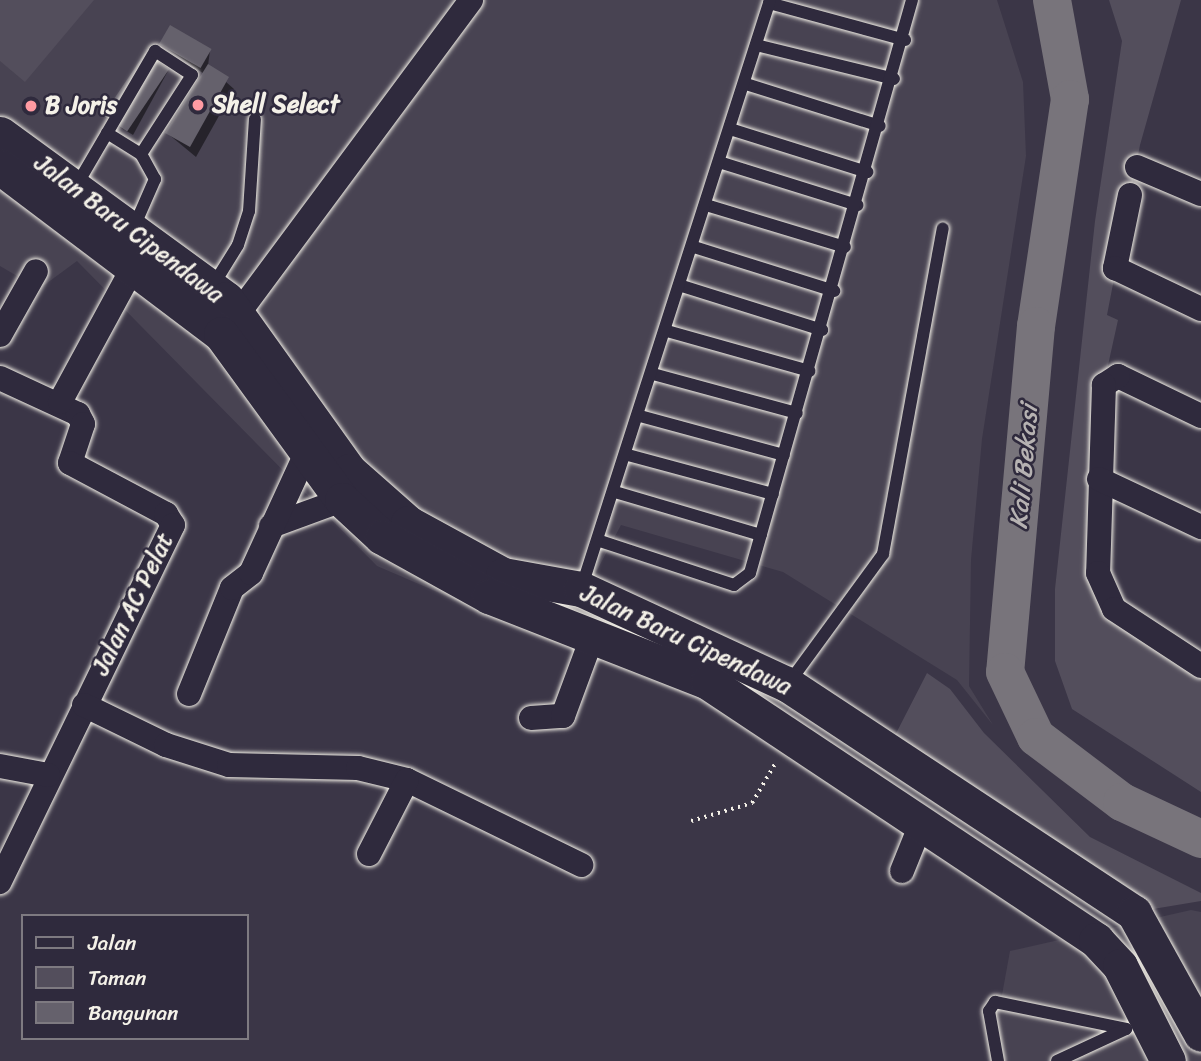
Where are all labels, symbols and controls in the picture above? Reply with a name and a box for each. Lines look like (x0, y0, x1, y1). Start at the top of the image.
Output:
place label: Shell Select (212, 91, 340, 119)
place label: B Joris (45, 92, 117, 120)
marker: Shell Select (190, 97, 206, 113)
marker: B Joris (23, 98, 39, 114)
street label: Jalan Baru Cipendawa (28, 148, 230, 310)
water label: Kali Bekasi (1003, 403, 1045, 531)
street label: Jalan AC Pelat (86, 528, 180, 680)
street label: Jalan Baru Cipendawa (576, 578, 796, 702)
legend (21, 914, 248, 1040)
text: Jalan (88, 924, 136, 962)
text: Taman (88, 959, 146, 997)
text: Bangunan (88, 994, 178, 1032)

